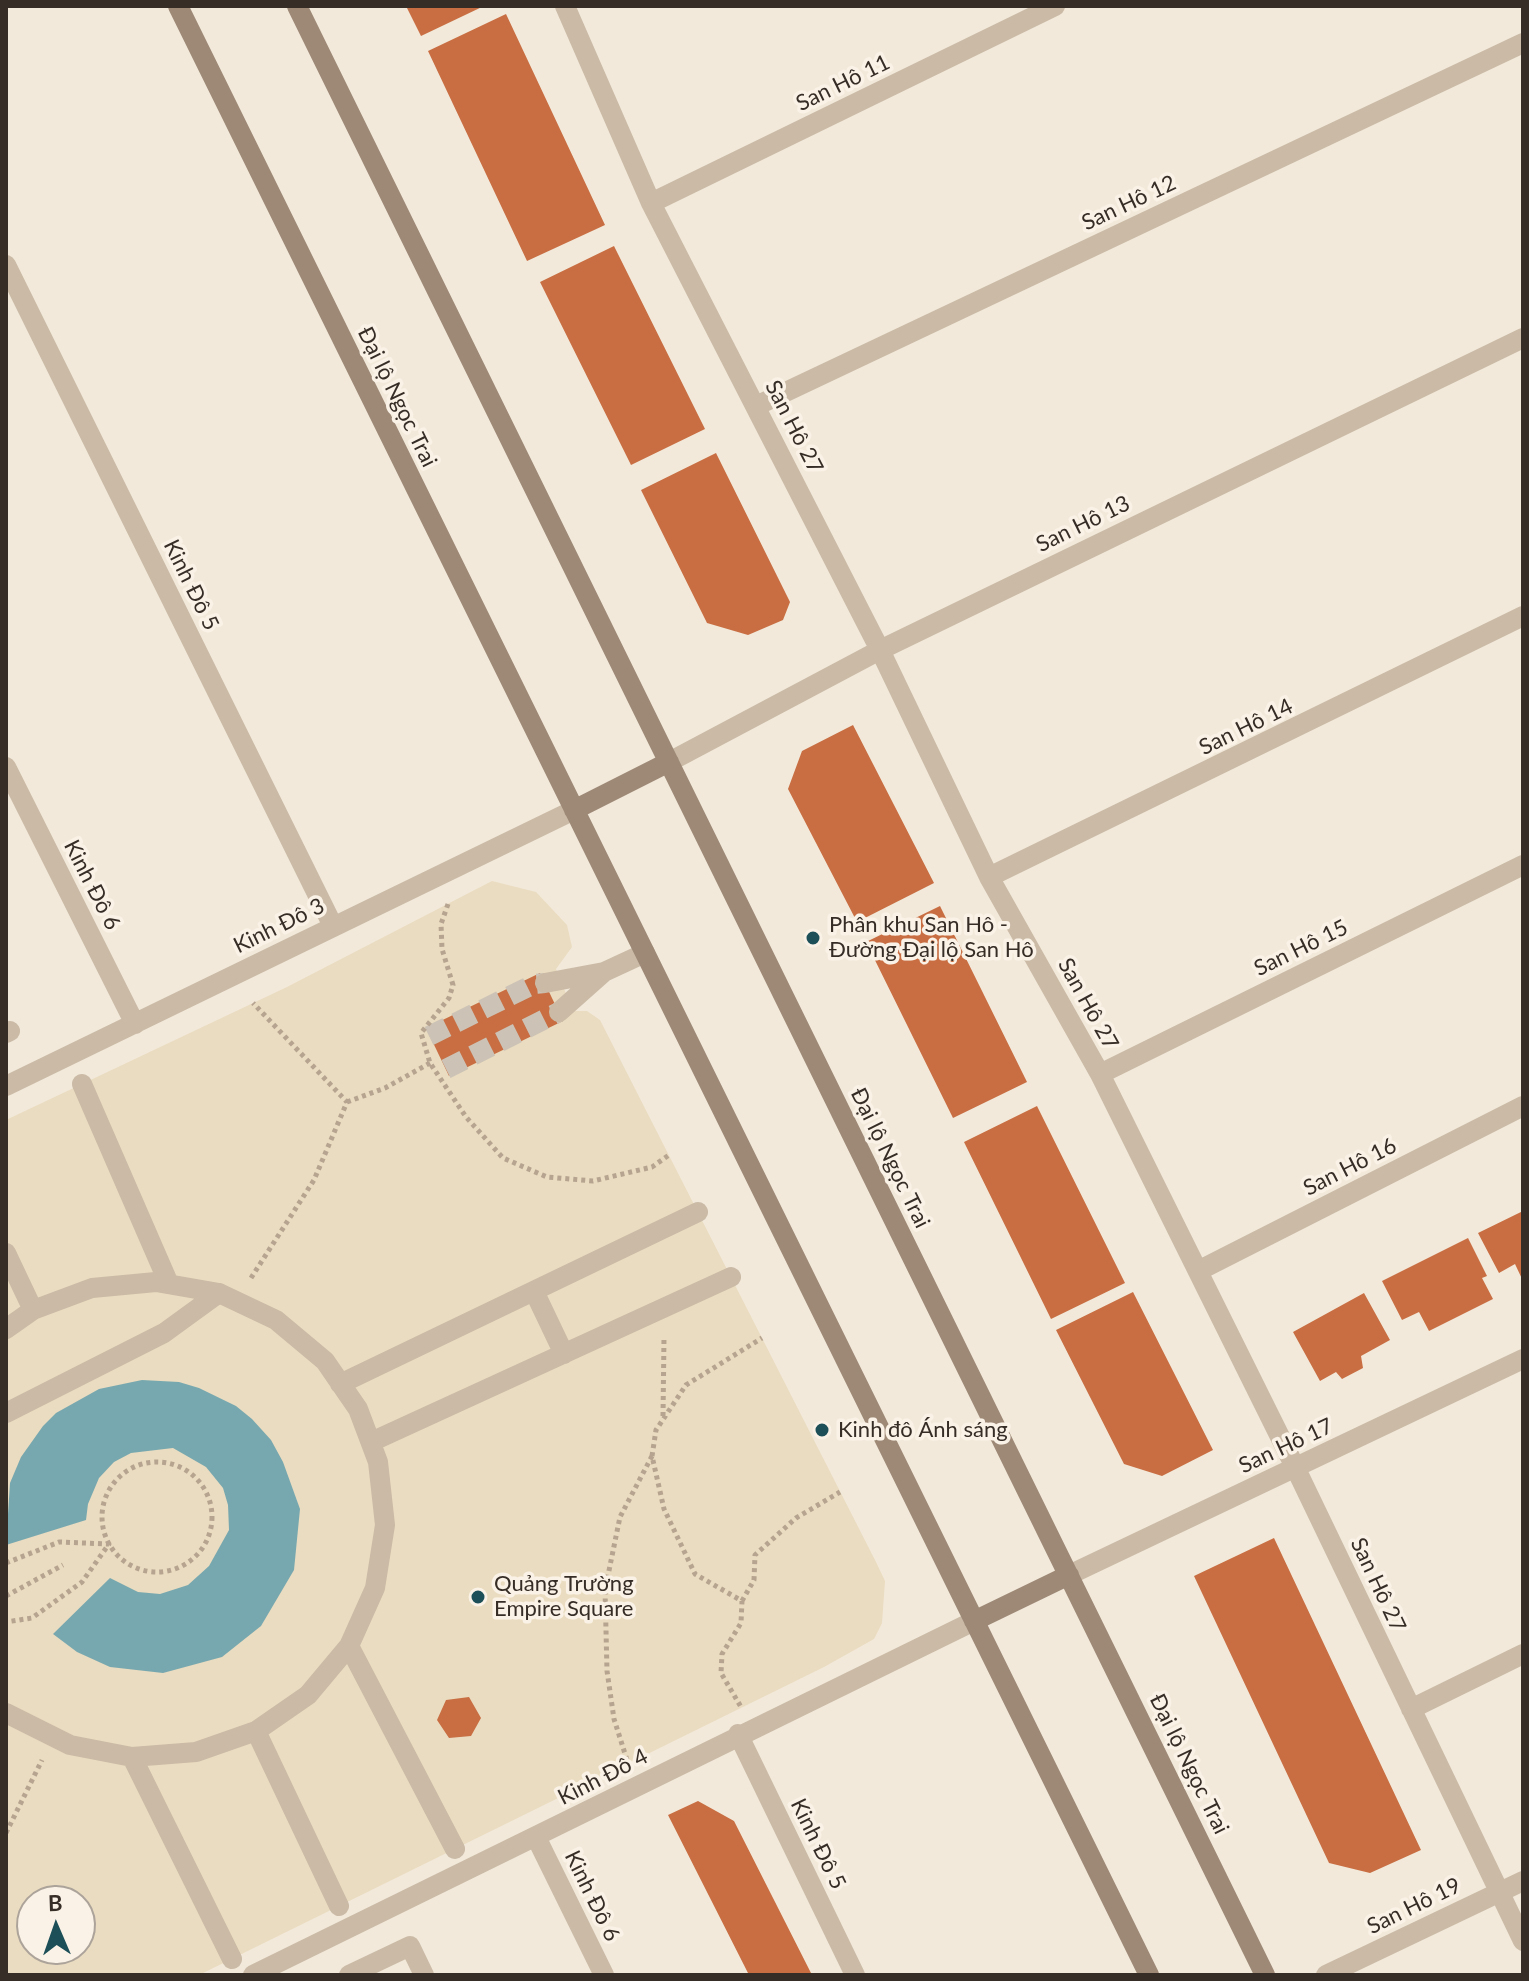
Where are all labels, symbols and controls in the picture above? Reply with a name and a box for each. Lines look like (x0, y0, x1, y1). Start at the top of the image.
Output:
street label: San Hô 11 (792, 49, 894, 117)
street label: San Hô 12 (1078, 170, 1180, 236)
street label: Đại lộ Ngọc Trai (352, 323, 442, 471)
street label: San Hô 27 (759, 376, 829, 478)
street label: San Hô 13 (1032, 490, 1134, 558)
street label: Kinh Đô 5 (158, 535, 224, 635)
street label: San Hô 14 (1195, 693, 1297, 761)
street label: Kinh Đô 6 (58, 836, 126, 934)
street label: Kinh Đô 3 (229, 893, 329, 959)
place label: Phân khu San Hô - Đường Đại lộ San Hô (829, 912, 1034, 964)
street label: San Hô 15 (1250, 914, 1352, 982)
marker: Phân khu San Hô - Đường Đại lộ San Hô (804, 929, 822, 947)
street label: San Hô 27 (1052, 954, 1124, 1054)
street label: Đại lộ Ngọc Trai (845, 1084, 935, 1232)
street label: San Hô 16 (1299, 1132, 1401, 1202)
street label: San Hô 17 (1235, 1413, 1337, 1479)
place label: Kinh đô Ánh sáng (838, 1417, 1008, 1443)
marker: Kinh đô Ánh sáng (813, 1421, 831, 1439)
street label: San Hô 27 (1345, 1534, 1411, 1636)
place label: Quảng Trường Empire Square (494, 1571, 634, 1622)
marker: Quảng Trường Empire Square (469, 1588, 487, 1606)
street label: Đại lộ Ngọc Trai (1144, 1690, 1234, 1838)
street label: Kinh Đô 4 (554, 1743, 652, 1811)
street label: Kinh Đô 5 (785, 1794, 851, 1894)
street label: Kinh Đô 6 (559, 1846, 625, 1946)
street label: San Hô 19 (1363, 1872, 1465, 1940)
north arrow (16, 1885, 96, 1965)
text: B (47, 1889, 63, 1916)

